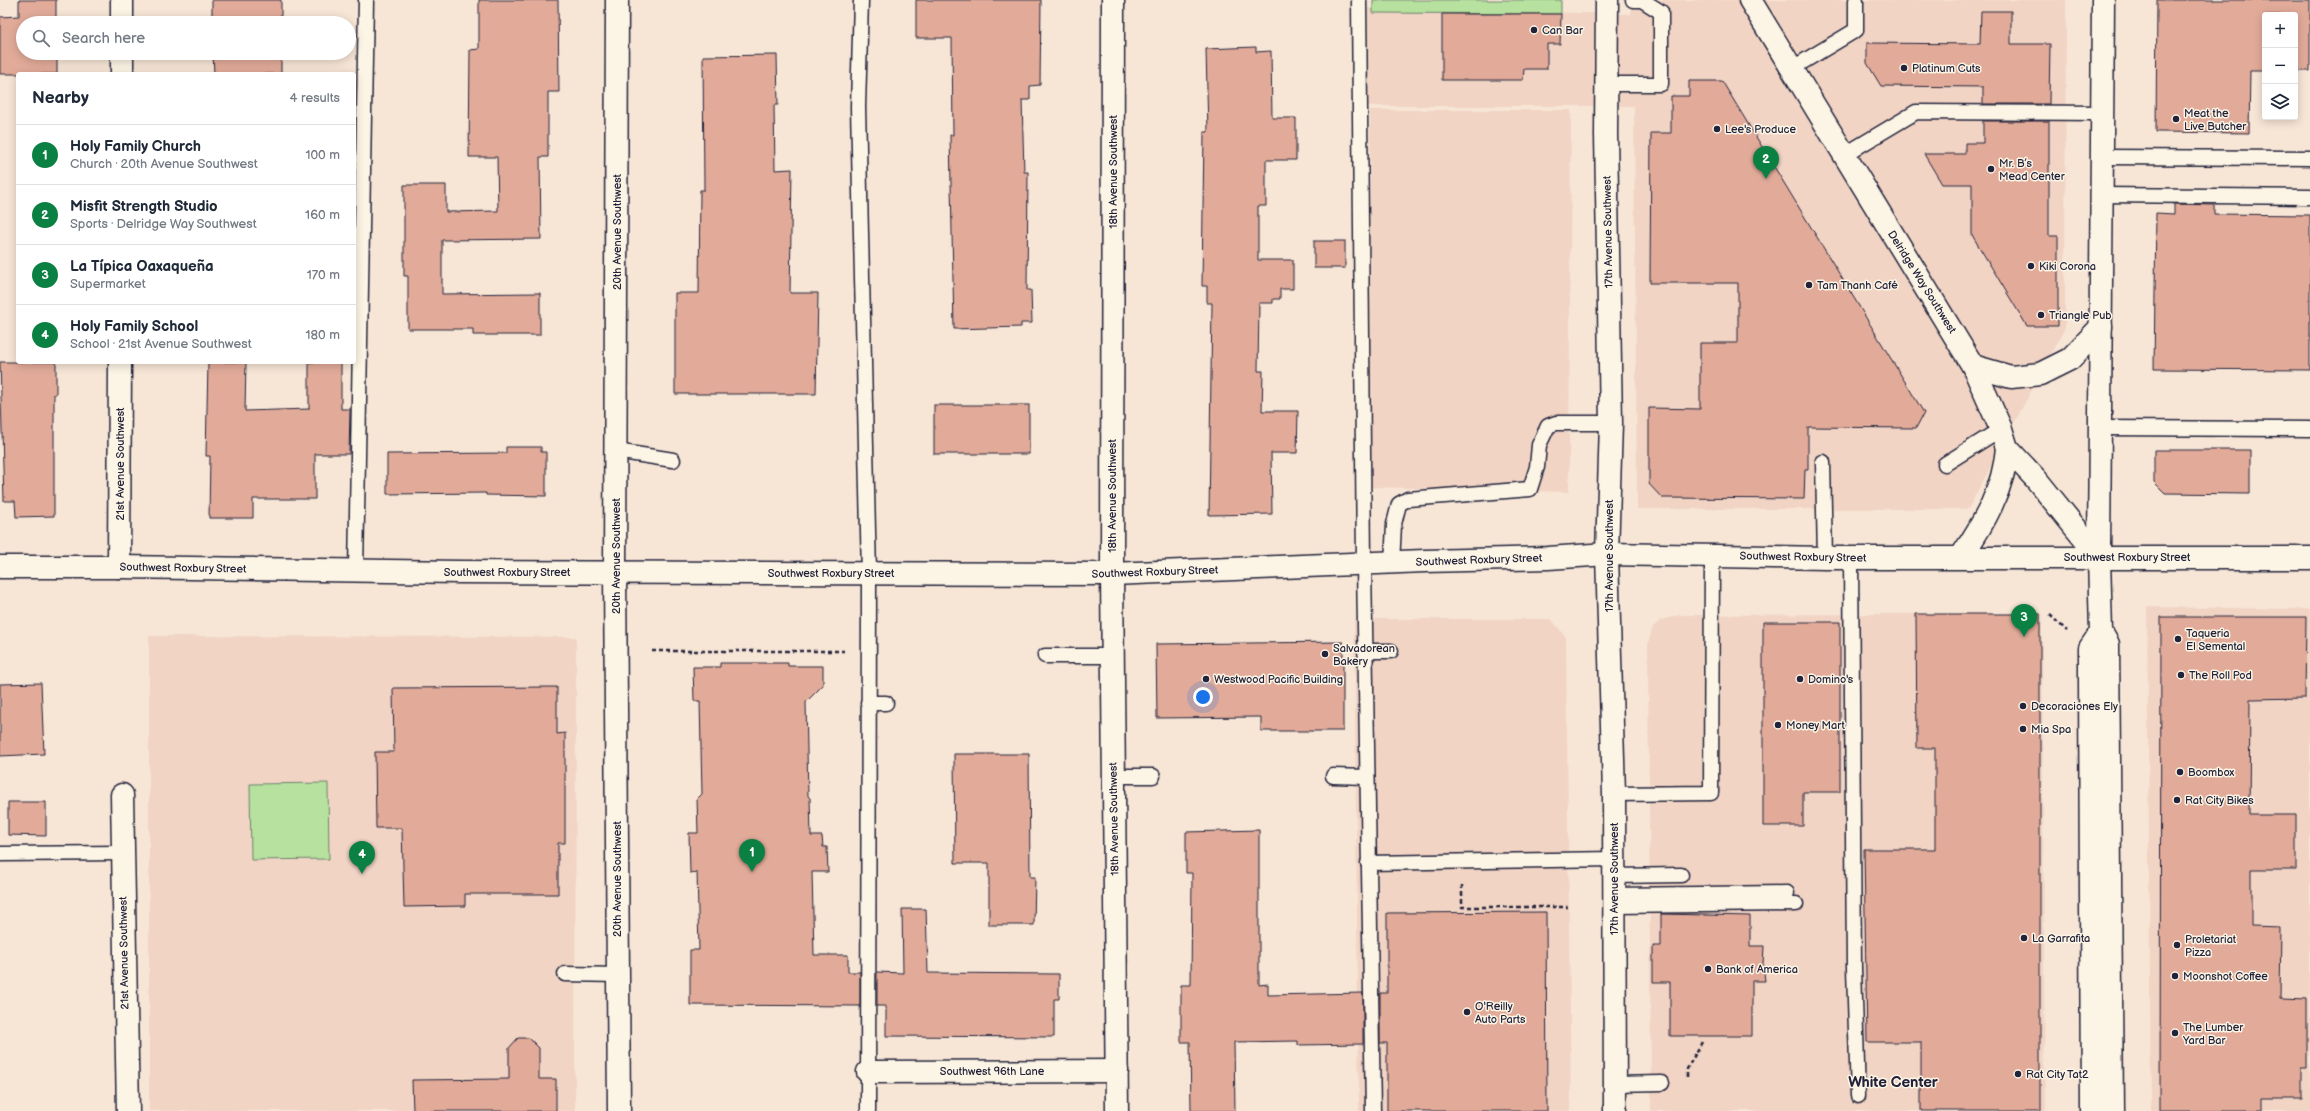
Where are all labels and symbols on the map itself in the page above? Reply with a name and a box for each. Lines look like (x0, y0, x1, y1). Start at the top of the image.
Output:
place label: Can Bar (1542, 24, 1584, 37)
marker: Can Bar (1529, 25, 1539, 35)
place label: Platinum Cuts (1912, 62, 1981, 75)
marker: Platinum Cuts (1899, 63, 1909, 73)
place label: Meat the Live Butcher (2184, 107, 2247, 133)
marker: Meat the Live Butcher (2171, 114, 2181, 124)
street label: 18th Avenue Southwest (1107, 115, 1120, 229)
place label: Lee's Produce (1725, 123, 1796, 136)
marker: Lee's Produce (1712, 124, 1722, 134)
pin: 2 (1753, 146, 1779, 179)
place label: Mr. B’s Mead Center (1999, 157, 2066, 183)
marker: Mr. B’s Mead Center (1986, 164, 1996, 174)
street label: 20th Avenue Southwest (611, 173, 624, 290)
street label: 17th Avenue Southwest (1601, 175, 1615, 288)
street label: Delridge Way Southwest (1885, 228, 1959, 336)
place label: Kiki Corona (2039, 260, 2096, 273)
marker: Kiki Corona (2026, 261, 2036, 271)
place label: Tam Thanh Café (1817, 279, 1898, 292)
marker: Tam Thanh Café (1804, 280, 1814, 290)
place label: Triangle Pub (2049, 309, 2112, 322)
marker: Triangle Pub (2036, 310, 2046, 320)
street label: 21st Avenue Southwest (114, 407, 127, 520)
street label: 18th Avenue Southwest (1106, 439, 1119, 553)
street label: 20th Avenue Southwest (610, 497, 623, 614)
street label: 17th Avenue Southwest (1603, 499, 1616, 612)
street label: Southwest Roxbury Street (1740, 549, 1867, 565)
street label: Southwest Roxbury Street (1415, 551, 1543, 569)
street label: Southwest Roxbury Street (2064, 551, 2191, 564)
street label: Southwest Roxbury Street (120, 560, 247, 576)
street label: Southwest Roxbury Street (1091, 563, 1219, 581)
street label: Southwest Roxbury Street (444, 566, 571, 579)
street label: Southwest Roxbury Street (768, 567, 895, 580)
pin: 3 (2011, 604, 2037, 637)
place label: Taqueria El Semental (2186, 627, 2245, 653)
marker: Taqueria El Semental (2173, 634, 2183, 644)
place label: Salvadorean Bakery (1333, 642, 1395, 668)
marker: Salvadorean Bakery (1320, 649, 1330, 659)
place label: The Roll Pod (2189, 669, 2252, 682)
marker: The Roll Pod (2176, 670, 2186, 680)
place label: Westwood Pacific Building (1214, 673, 1343, 686)
place label: Domino's (1808, 673, 1854, 686)
marker: Westwood Pacific Building (1201, 674, 1211, 684)
marker: Domino's (1795, 674, 1805, 684)
your location (1193, 687, 1213, 707)
place label: Decoraciones Ely (2031, 700, 2118, 713)
marker: Decoraciones Ely (2018, 701, 2028, 711)
place label: Money Mart (1786, 719, 1845, 732)
marker: Money Mart (1773, 720, 1783, 730)
place label: Mia Spa (2031, 723, 2071, 736)
marker: Mia Spa (2018, 724, 2028, 734)
street label: 18th Avenue Southwest (1106, 761, 1121, 876)
place label: Boombox (2188, 766, 2234, 779)
marker: Boombox (2175, 767, 2185, 777)
place label: Rat City Bikes (2185, 794, 2254, 807)
marker: Rat City Bikes (2172, 795, 2182, 805)
street label: 20th Avenue Southwest (611, 820, 624, 937)
street label: 17th Avenue Southwest (1608, 822, 1621, 935)
pin: 1 (739, 839, 765, 872)
pin: 4 (349, 841, 375, 874)
street label: 21st Avenue Southwest (117, 896, 131, 1010)
place label: La Garrafita (2032, 932, 2090, 945)
marker: La Garrafita (2019, 933, 2029, 943)
place label: Proletariat Pizza (2185, 933, 2237, 959)
marker: Proletariat Pizza (2172, 940, 2182, 950)
place label: Bank of America (1716, 963, 1798, 976)
marker: Bank of America (1703, 964, 1713, 974)
place label: Moonshot Coffee (2183, 970, 2268, 983)
marker: Moonshot Coffee (2170, 971, 2180, 981)
place label: O'Reilly Auto Parts (1475, 1000, 1526, 1026)
marker: O'Reilly Auto Parts (1462, 1007, 1472, 1017)
place label: The Lumber Yard Bar (2182, 1021, 2244, 1047)
marker: The Lumber Yard Bar (2170, 1028, 2180, 1038)
street label: Southwest 96th Lane (940, 1065, 1045, 1078)
place label: Rat City Tat2 (2026, 1068, 2089, 1081)
marker: Rat City Tat2 (2013, 1069, 2023, 1079)
district label: White Center (1848, 1073, 1939, 1092)

